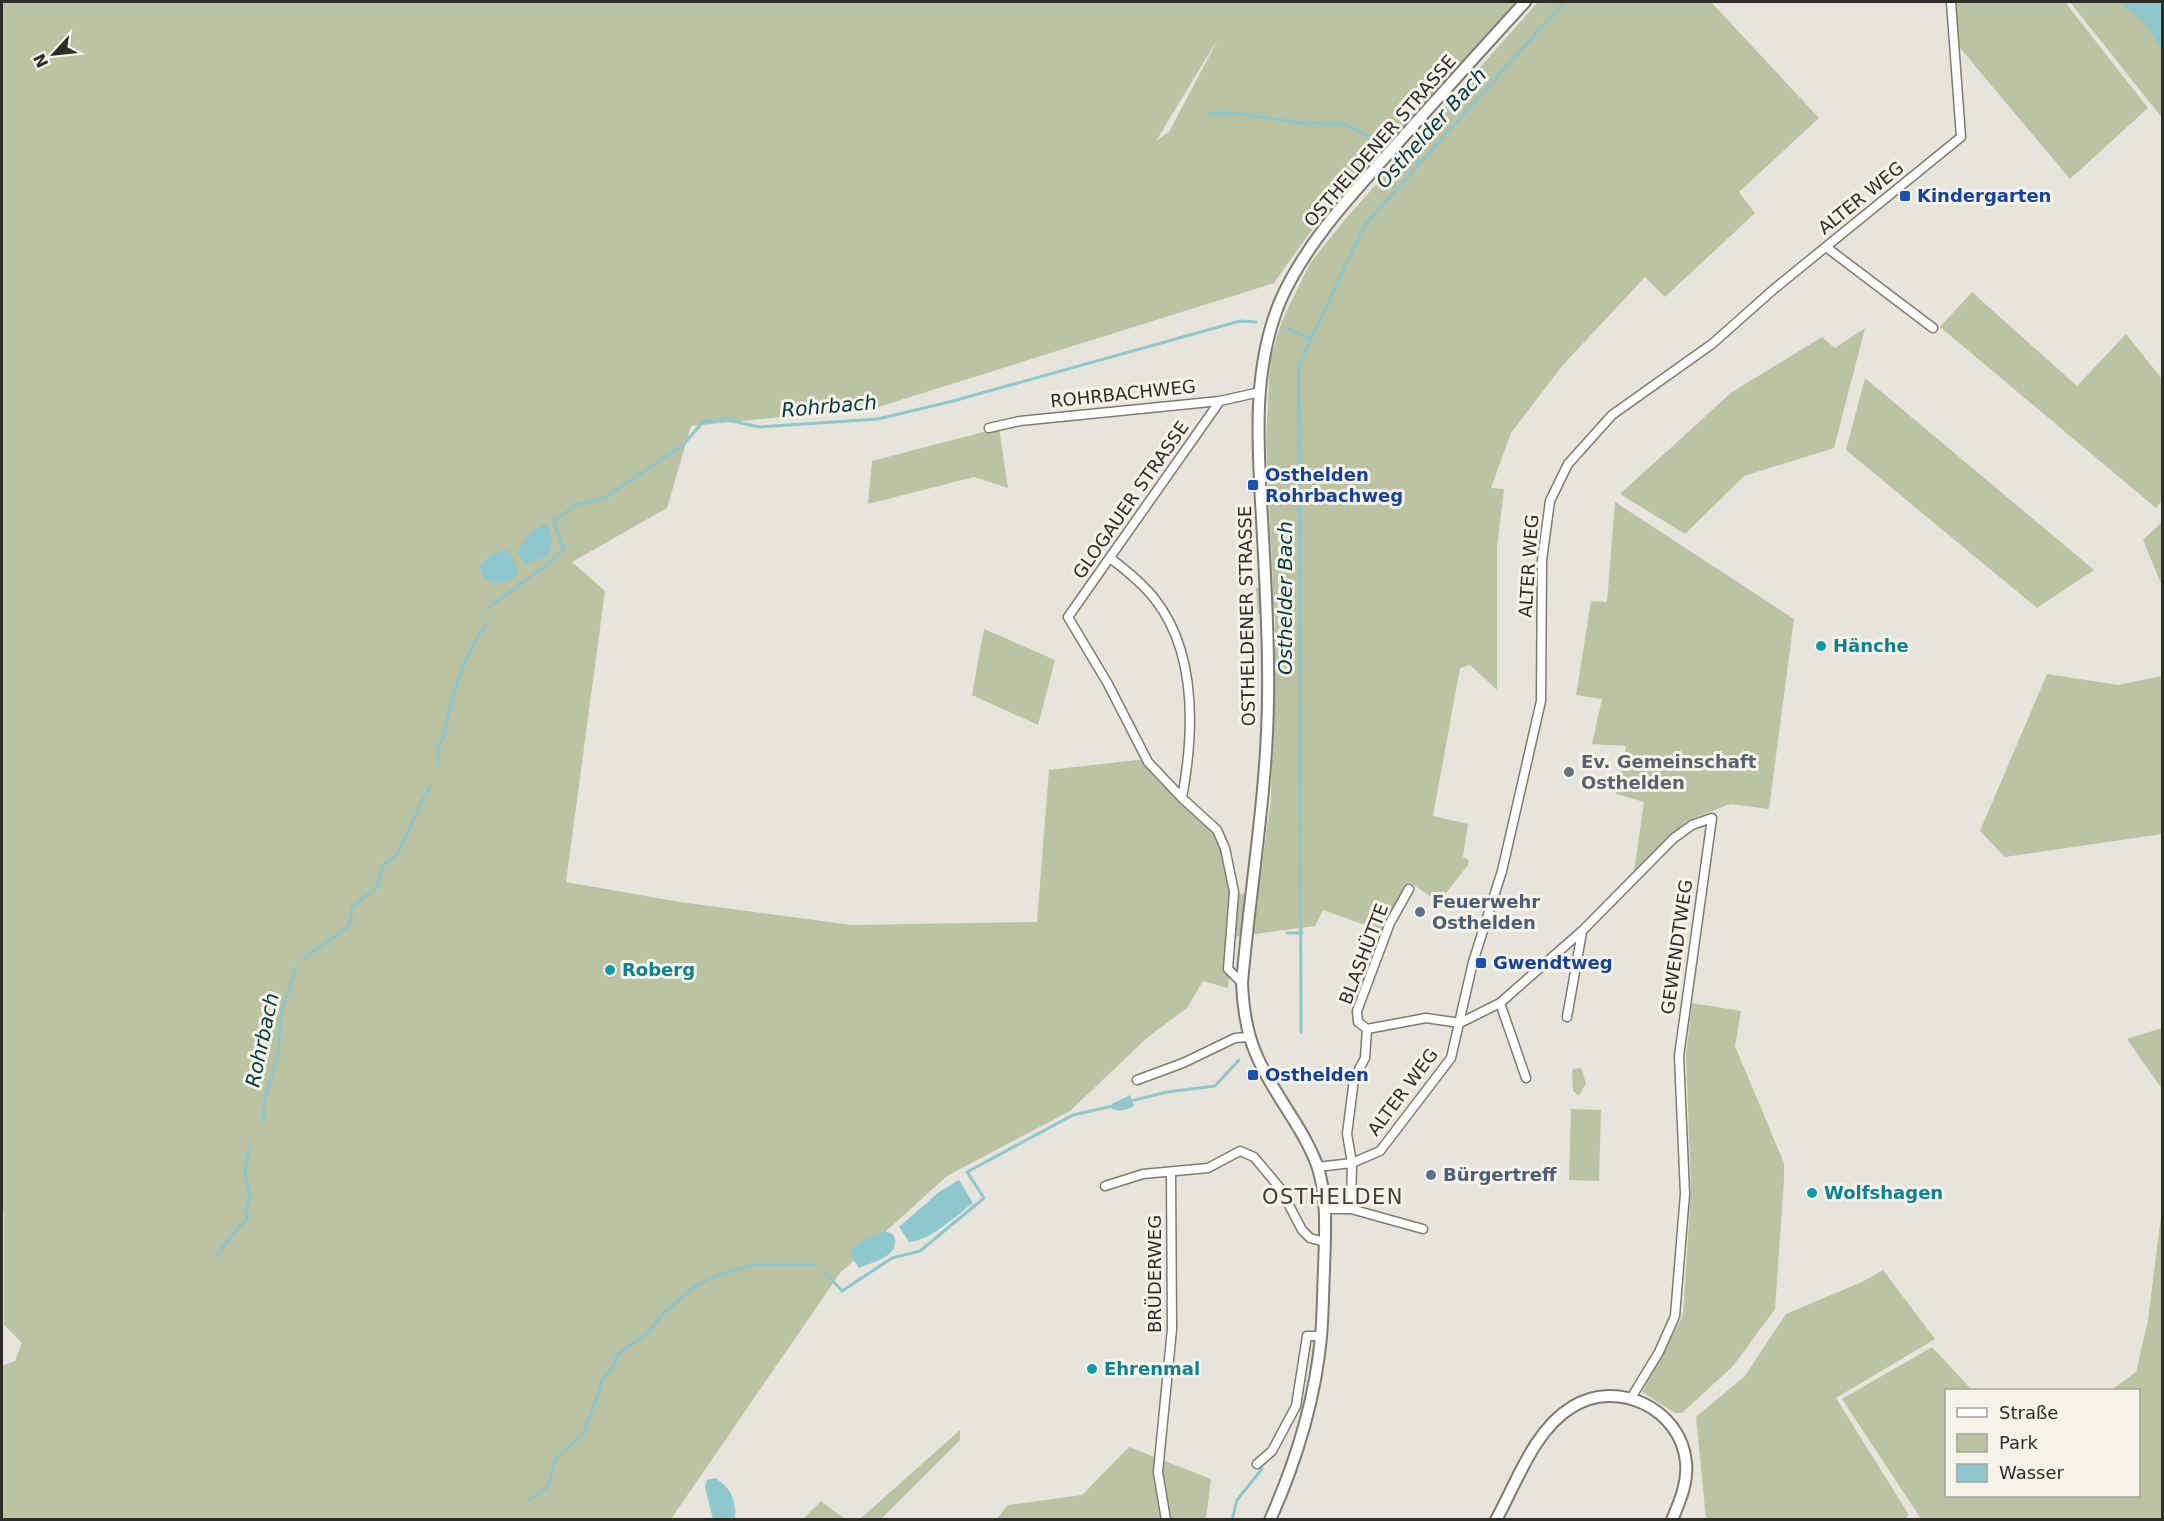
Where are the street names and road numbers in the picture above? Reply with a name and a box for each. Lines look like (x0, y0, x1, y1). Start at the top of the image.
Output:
street label: OSTHELDENER STRASSE (1299, 51, 1460, 231)
street label: ALTER WEG (1814, 157, 1908, 238)
street label: ROHRBACHWEG (1049, 375, 1197, 412)
street label: GLOGAUER STRASSE (1068, 417, 1193, 582)
street label: OSTHELDENER STRASSE (1234, 506, 1259, 726)
street label: ALTER WEG (1514, 514, 1543, 618)
street label: GEWENDTWEG (1657, 878, 1696, 1016)
street label: BLASHÜTTE (1335, 900, 1392, 1007)
street label: ALTER WEG (1363, 1044, 1442, 1139)
street label: BRÜDERWEG (1144, 1215, 1165, 1333)

